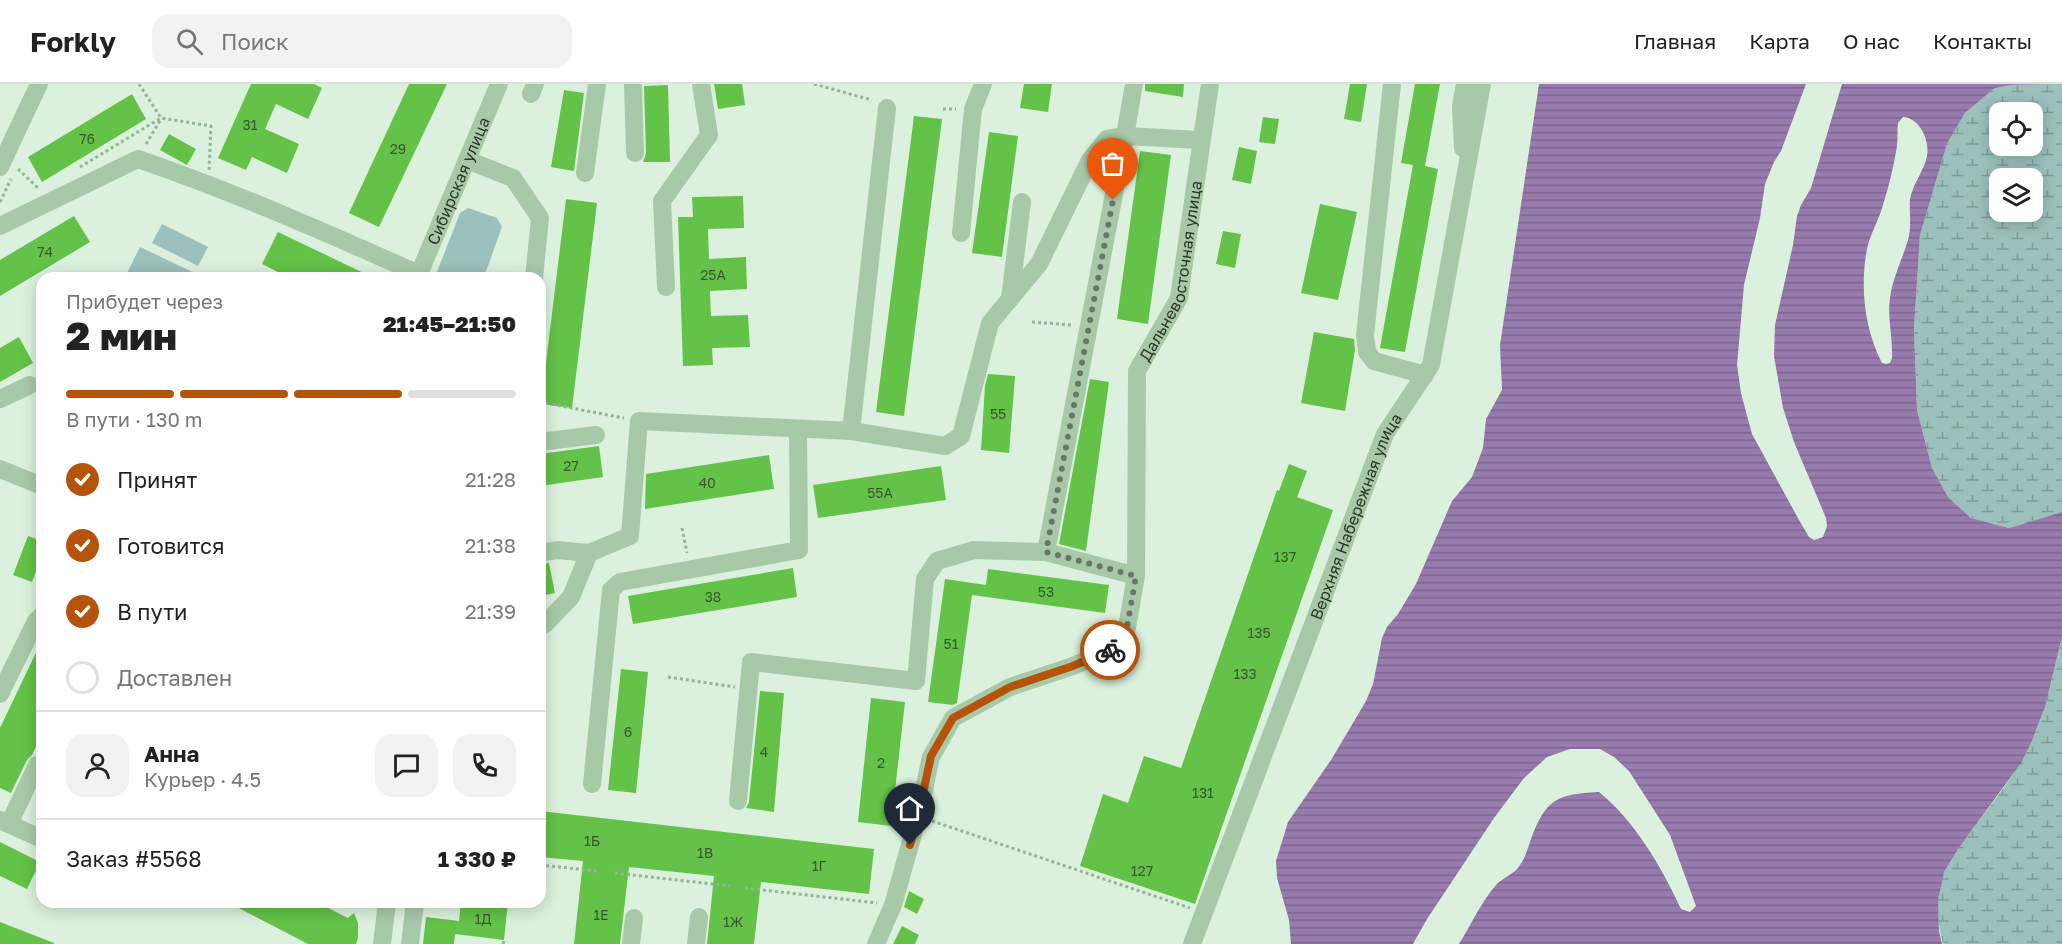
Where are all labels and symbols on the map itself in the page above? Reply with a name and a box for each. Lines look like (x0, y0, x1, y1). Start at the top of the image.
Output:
street label: Сибирская улица (422, 114, 494, 248)
house number: 31 (243, 116, 258, 133)
house number: 76 (79, 130, 95, 147)
pin (1087, 138, 1138, 200)
house number: 29 (390, 140, 406, 157)
street label: Дальневосточная улица (1135, 179, 1206, 365)
house number: 74 (37, 243, 53, 260)
house number: 25А (700, 266, 726, 283)
house number: 55 (990, 405, 1006, 422)
street label: Верхняя Набережная улица (1306, 409, 1406, 622)
house number: 27 (563, 457, 579, 474)
house number: 40 (698, 474, 716, 491)
house number: 55А (867, 484, 893, 501)
house number: 137 (1274, 548, 1296, 565)
house number: 53 (1038, 583, 1054, 600)
house number: 38 (705, 588, 721, 605)
courier (1080, 620, 1140, 680)
house number: 135 (1247, 624, 1271, 641)
house number: 51 (944, 635, 959, 652)
house number: 133 (1233, 665, 1257, 682)
house number: 6 (624, 723, 632, 740)
house number: 4 (760, 743, 768, 760)
house number: 2 (877, 754, 885, 771)
pin (884, 783, 935, 845)
house number: 131 (1192, 784, 1214, 801)
house number: 1Б (584, 832, 600, 849)
house number: 1В (697, 844, 713, 861)
house number: 1Г (812, 857, 826, 874)
house number: 127 (1131, 862, 1153, 879)
house number: 1Е (593, 906, 609, 923)
house number: 1Д (474, 910, 492, 927)
house number: 1Ж (723, 913, 744, 930)

